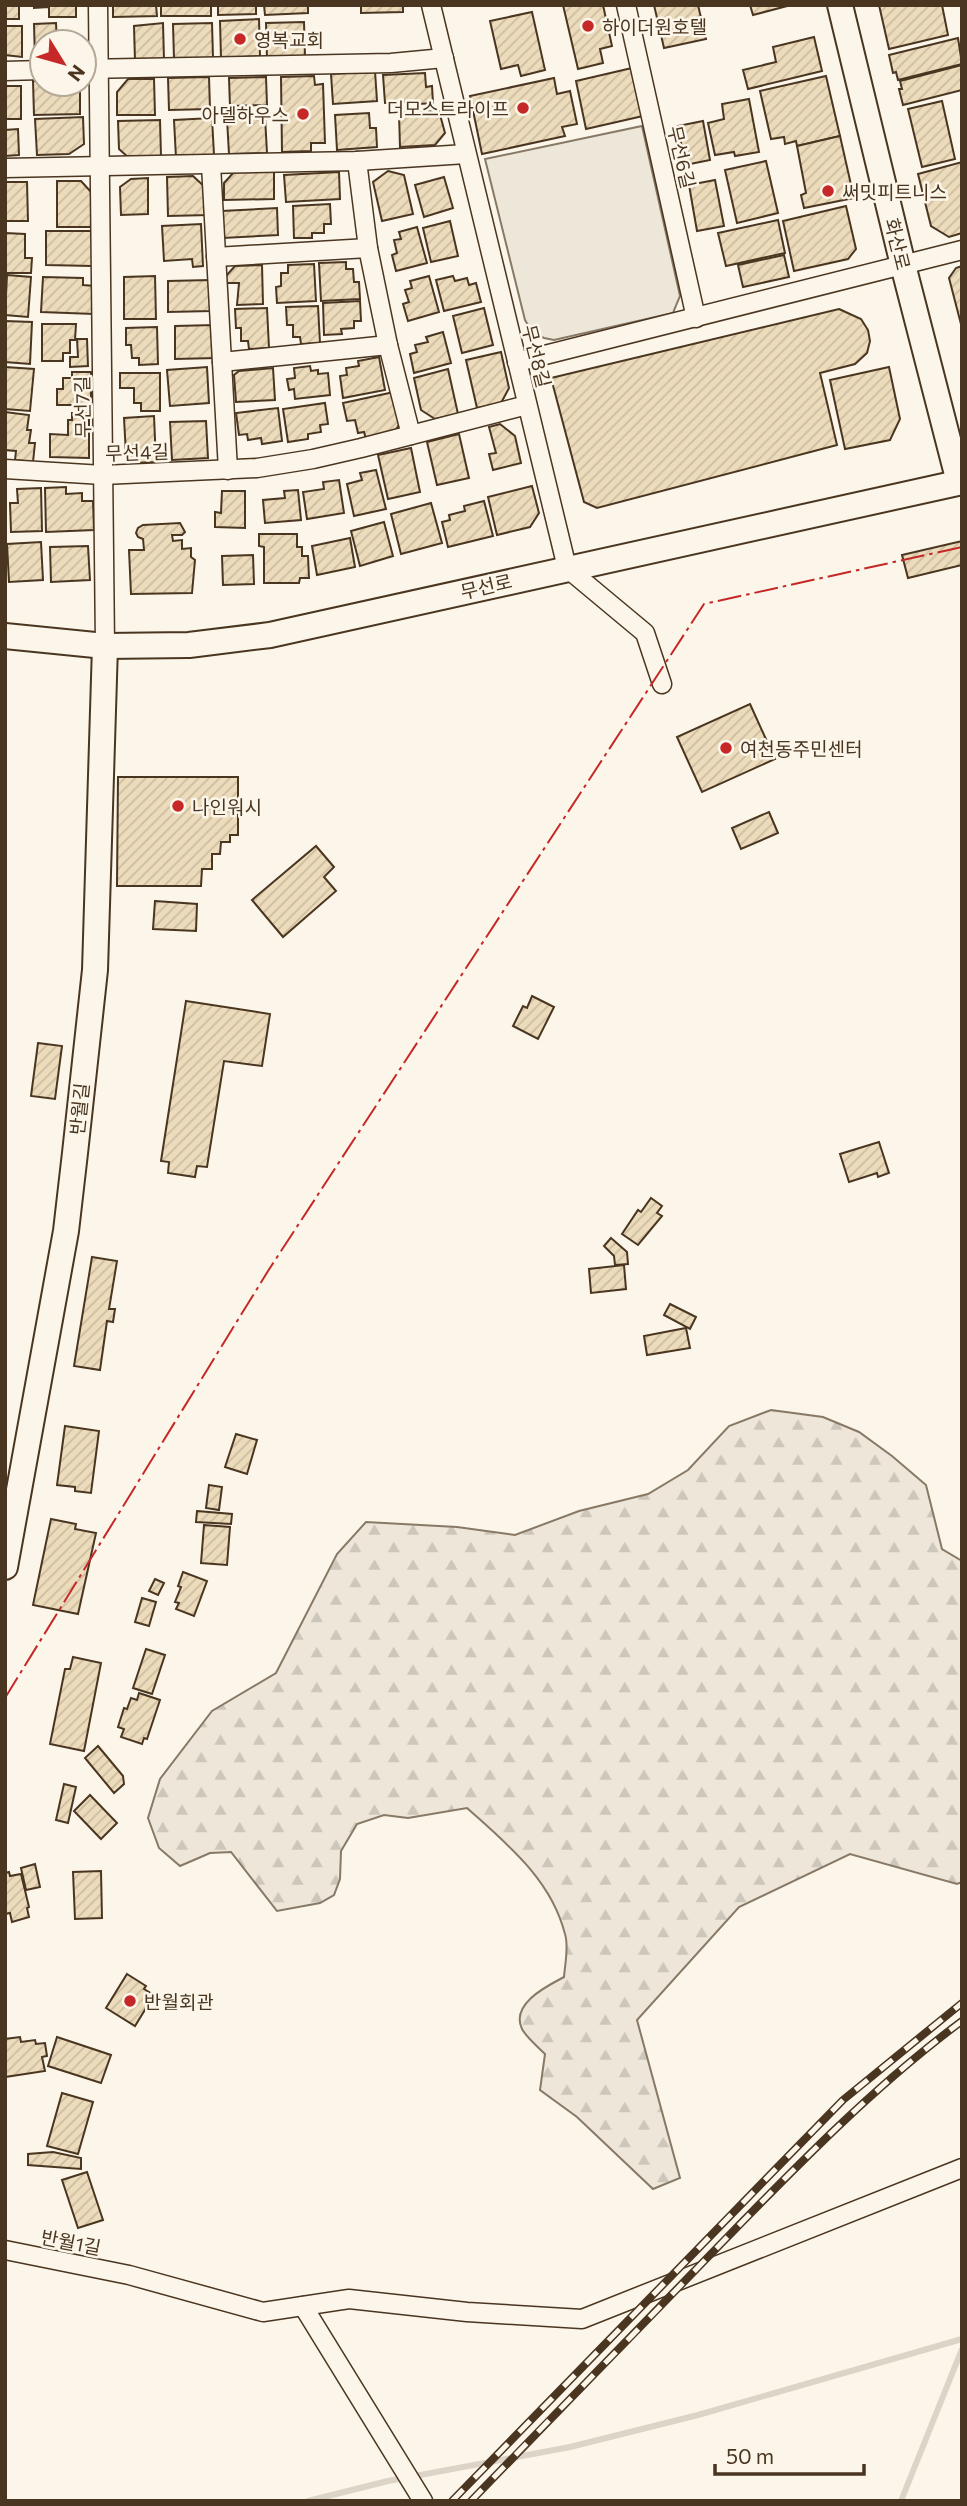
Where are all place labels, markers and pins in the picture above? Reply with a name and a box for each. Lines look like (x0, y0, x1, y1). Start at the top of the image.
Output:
place label: 하이더원호텔 (602, 15, 707, 38)
marker: 하이더원호텔 (580, 18, 596, 34)
place label: 영복교회 (254, 28, 324, 51)
marker: 영복교회 (232, 31, 248, 47)
place label: 더모스트라이프 (387, 97, 509, 120)
marker: 더모스트라이프 (515, 100, 531, 116)
place label: 아델하우스 (202, 103, 289, 126)
marker: 아델하우스 (295, 106, 311, 122)
place label: 써밋피트니스 (842, 180, 947, 203)
marker: 써밋피트니스 (820, 183, 836, 199)
place label: 여천동주민센터 (740, 737, 862, 760)
marker: 여천동주민센터 (718, 740, 734, 756)
place label: 나인워시 (192, 795, 262, 818)
marker: 나인워시 (170, 798, 186, 814)
place label: 반월회관 (144, 1990, 214, 2013)
marker: 반월회관 (122, 1993, 138, 2009)

